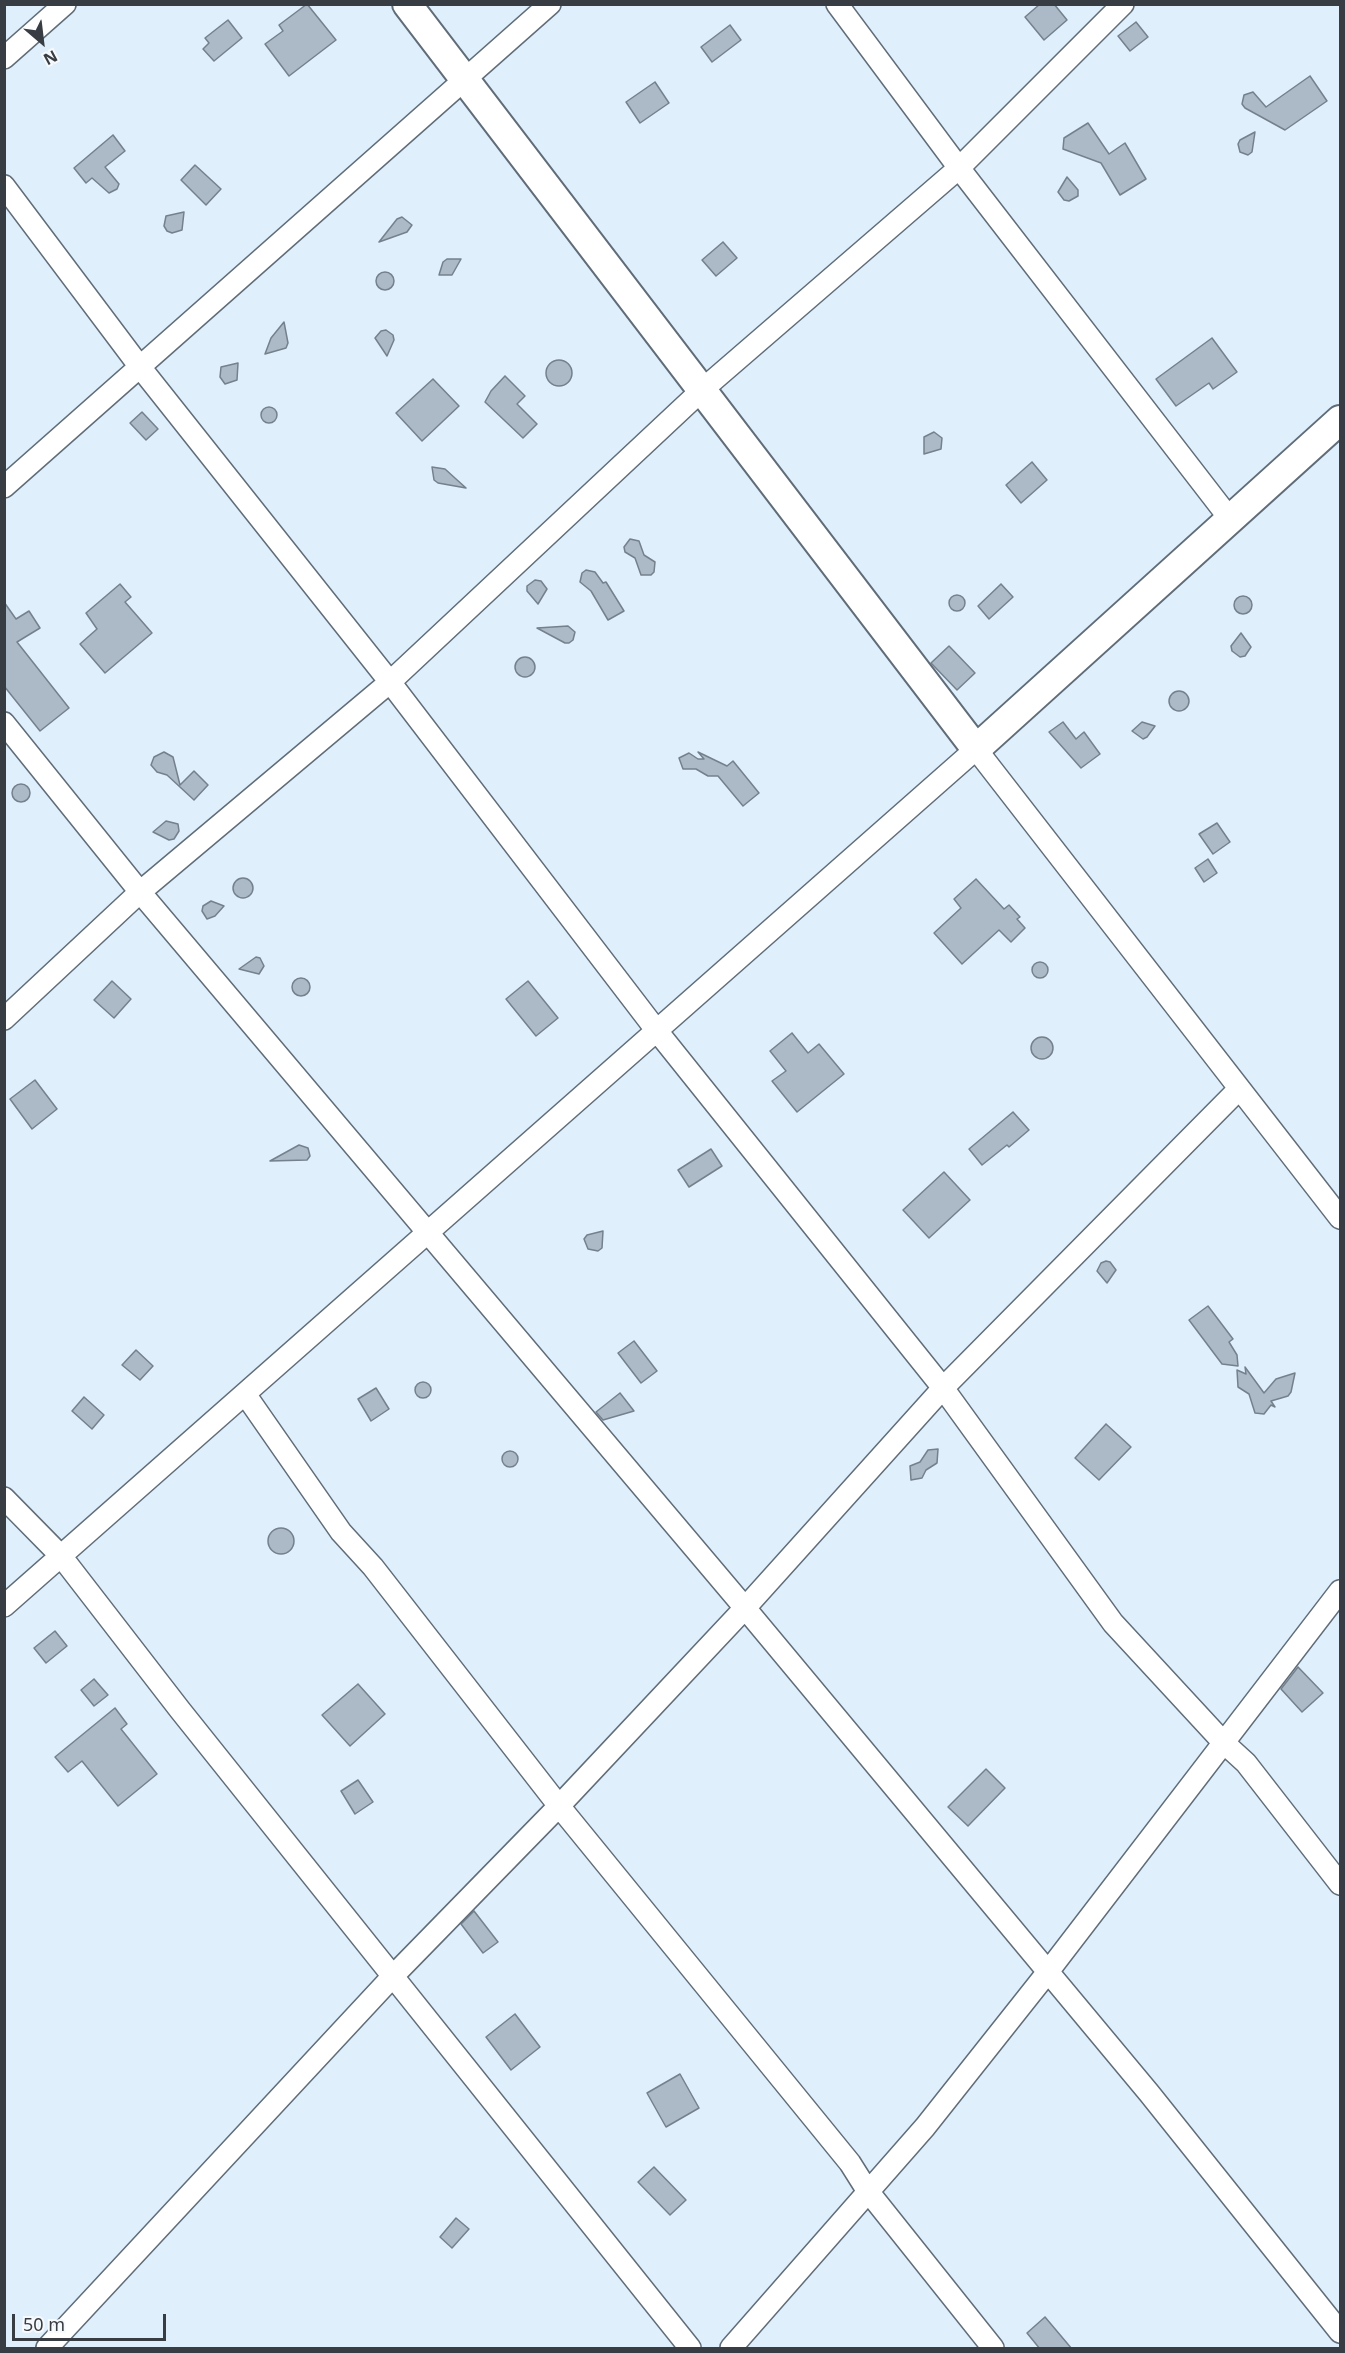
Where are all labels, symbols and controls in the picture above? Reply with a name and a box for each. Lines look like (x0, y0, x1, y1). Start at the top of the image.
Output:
north arrow (12, 12, 72, 72)
text: N (40, 45, 61, 71)
scale bar (15, 2302, 170, 2340)
text: 50 m (23, 2312, 65, 2336)

